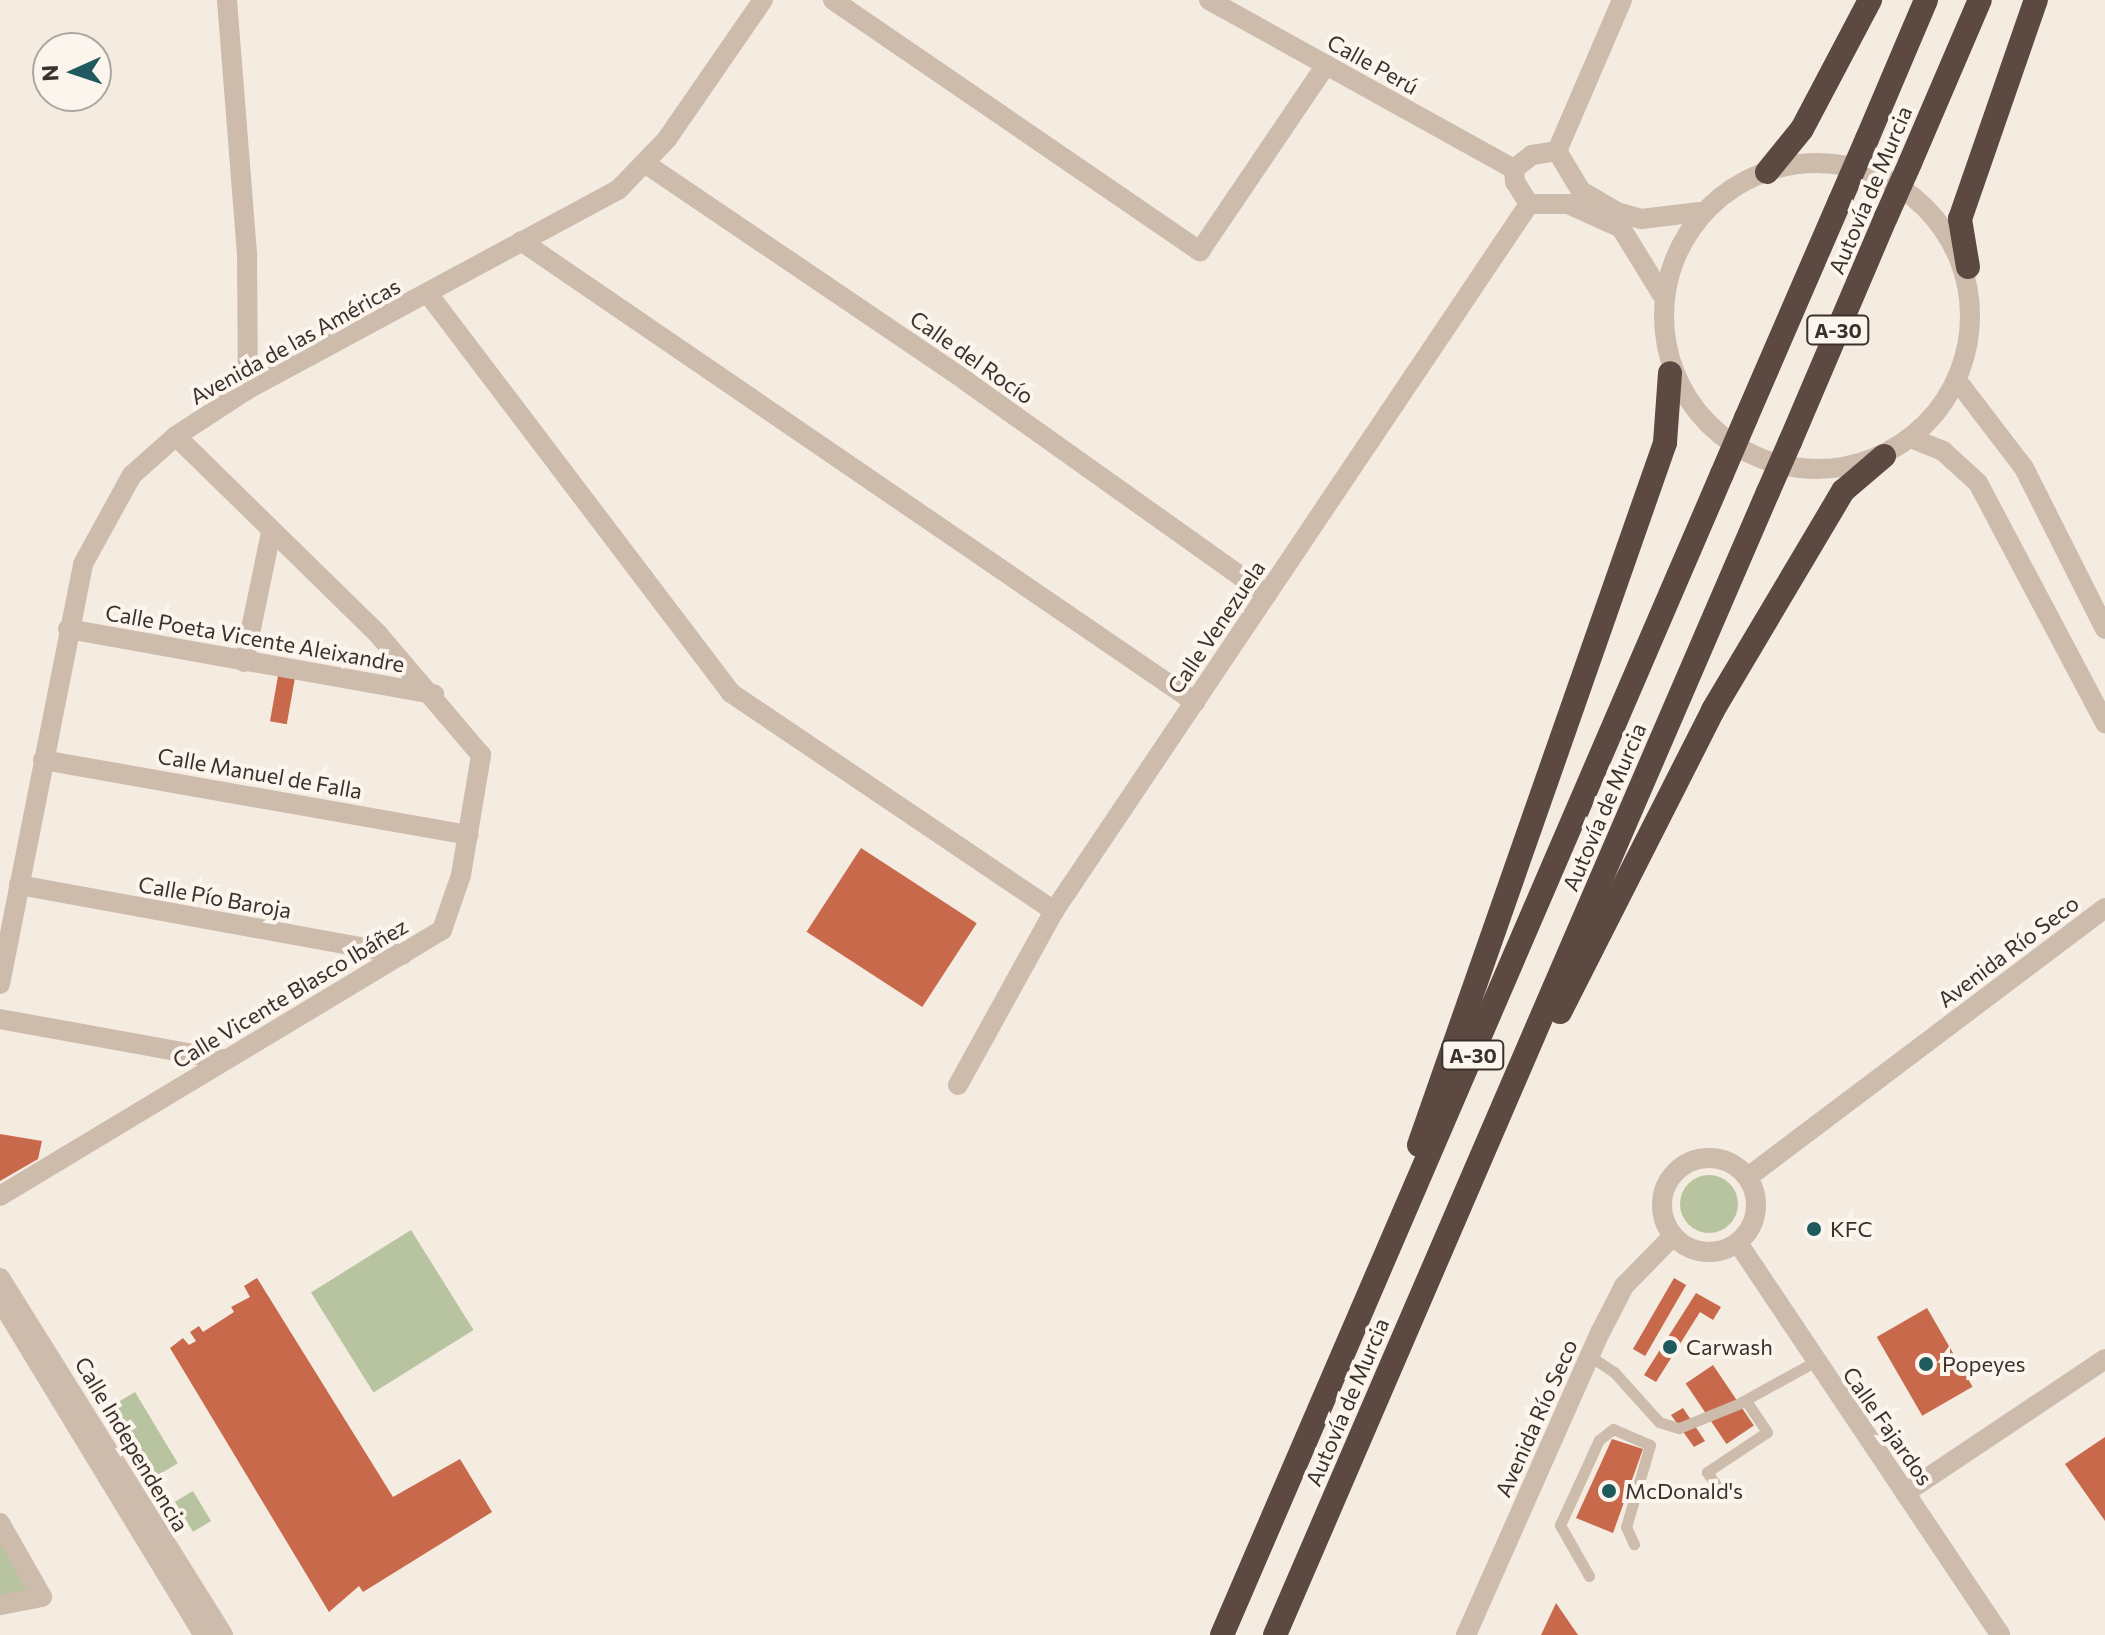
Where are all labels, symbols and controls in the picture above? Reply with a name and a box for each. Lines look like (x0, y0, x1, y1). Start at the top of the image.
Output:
street label: Calle Perú (1323, 28, 1423, 100)
north arrow (32, 32, 112, 112)
text: N (36, 64, 63, 82)
street label: Autovía de Murcia (1823, 102, 1917, 278)
street label: Avenida de las Américas (185, 272, 405, 410)
street label: Calle del Rocío (905, 305, 1039, 409)
road number: A-30 (1806, 314, 1870, 346)
street label: Calle Venezuela (1162, 555, 1270, 699)
street label: Calle Poeta Vicente Aleixandre (103, 599, 407, 677)
street label: Autovía de Murcia (1557, 719, 1651, 895)
street label: Calle Manuel de Falla (156, 742, 364, 804)
street label: Calle Pío Baroja (137, 871, 293, 923)
street label: Avenida Río Seco (1932, 889, 2084, 1013)
street label: Calle Vicente Blasco Ibáñez (168, 912, 412, 1074)
road number: A-30 (1441, 1039, 1505, 1071)
place label: KFC (1830, 1216, 1872, 1242)
marker: KFC (1805, 1220, 1823, 1238)
street label: Autovía de Murcia (1300, 1314, 1394, 1490)
place label: Carwash (1686, 1334, 1773, 1360)
street label: Avenida Río Seco (1489, 1335, 1583, 1501)
marker: Carwash (1661, 1338, 1679, 1356)
place label: Popeyes (1942, 1351, 2026, 1377)
street label: Calle Independencia (69, 1352, 195, 1536)
marker: Popeyes (1917, 1355, 1935, 1373)
street label: Calle Fajardos (1837, 1362, 1939, 1490)
place label: McDonald's (1625, 1478, 1743, 1504)
marker: McDonald's (1600, 1482, 1618, 1500)

